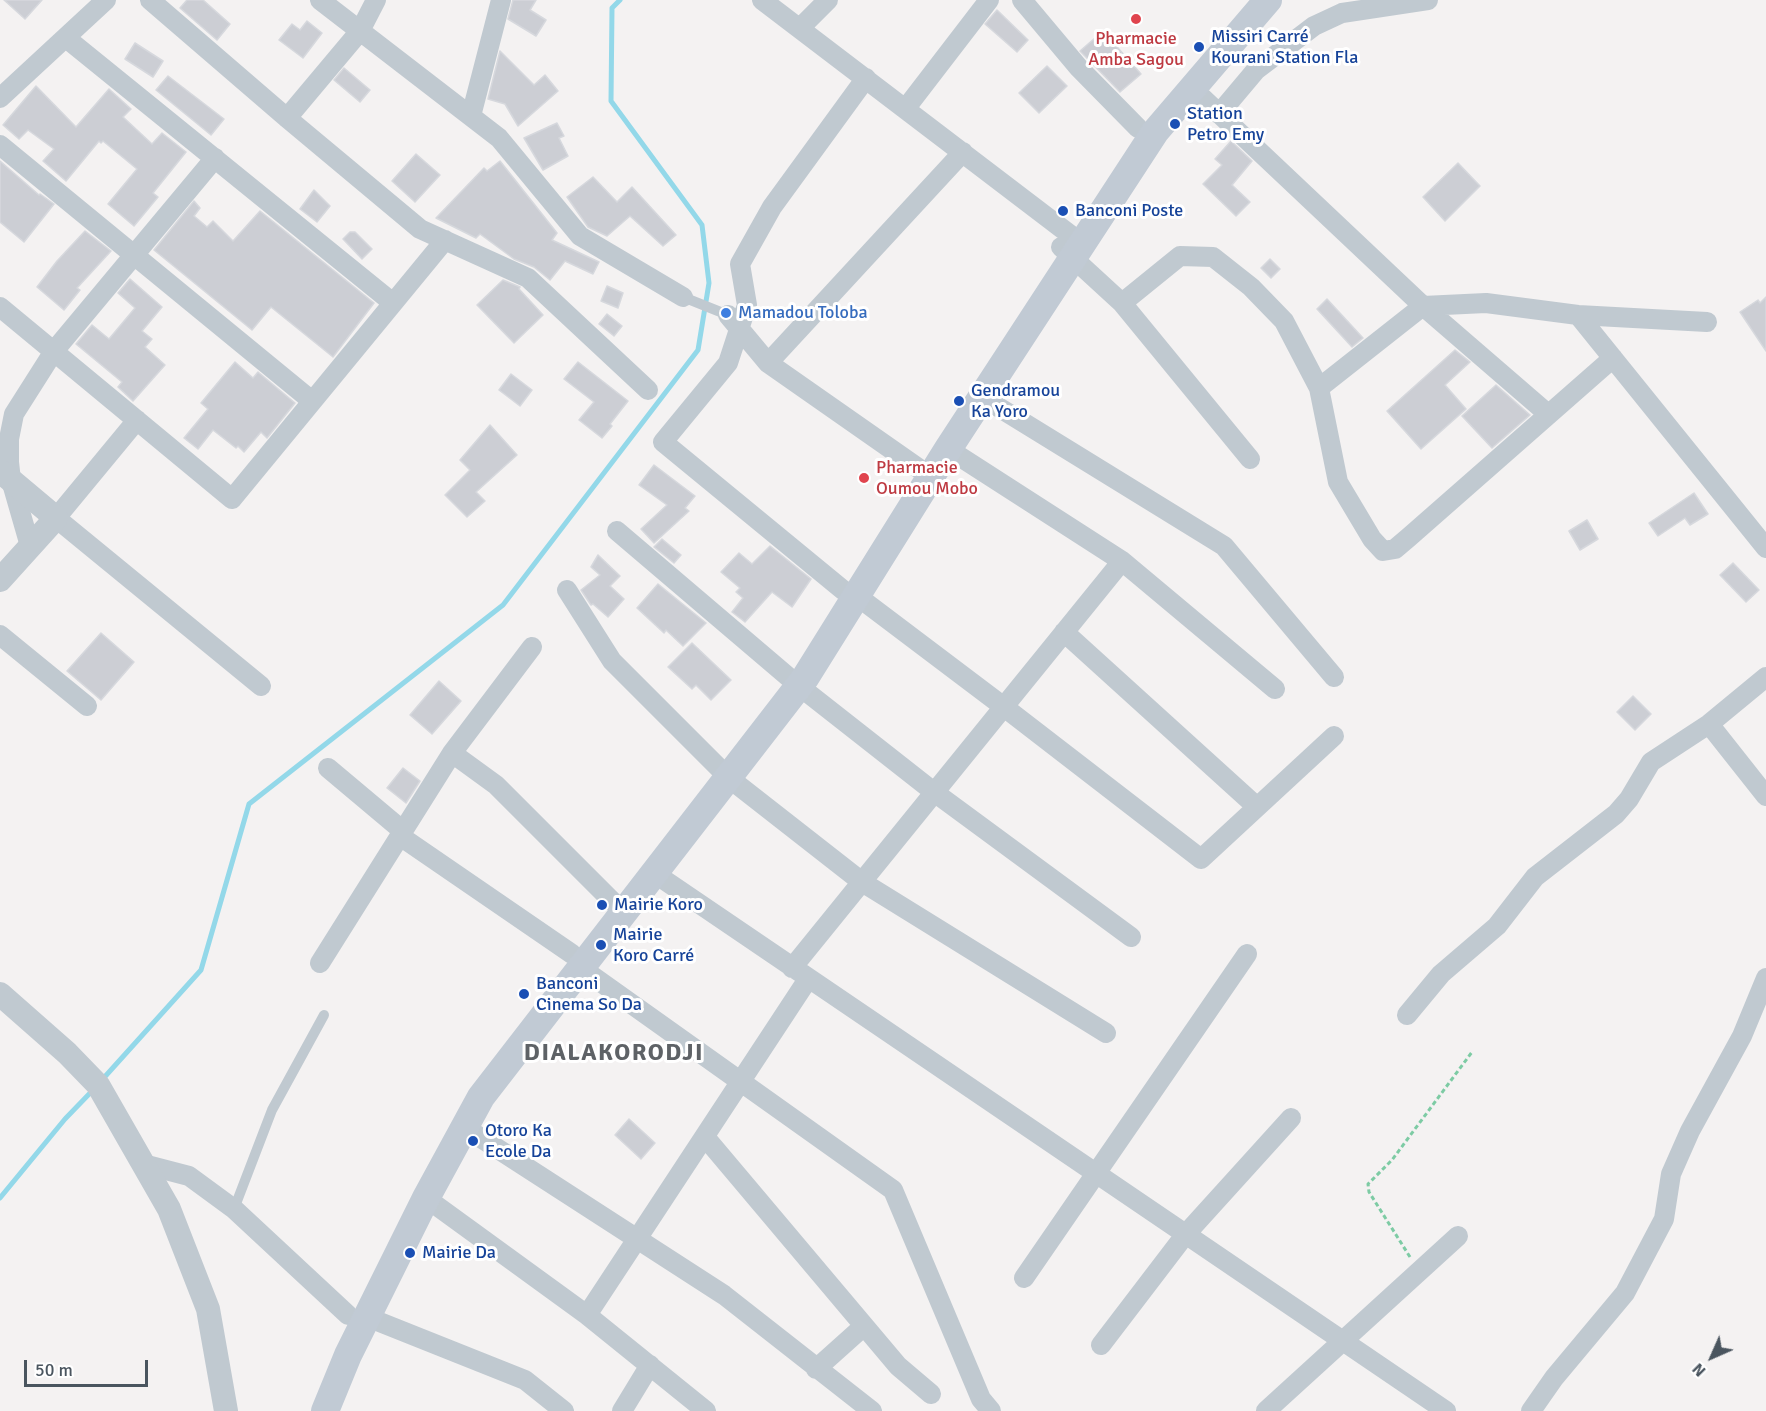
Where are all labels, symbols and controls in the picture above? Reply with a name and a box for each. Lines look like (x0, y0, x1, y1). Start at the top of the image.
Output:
marker: Pharmacie Amba Sagou (1129, 12, 1143, 26)
place label: Missiri Carré Kourani Station Fla (1211, 26, 1358, 68)
place label: Pharmacie Amba Sagou (1088, 28, 1184, 70)
marker: Missiri Carré Kourani Station Fla (1192, 40, 1206, 54)
place label: Station Petro Emy (1187, 103, 1264, 146)
marker: Station Petro Emy (1168, 117, 1182, 131)
place label: Banconi Poste (1075, 200, 1183, 222)
marker: Banconi Poste (1056, 204, 1070, 218)
place label: Mamadou Toloba (738, 302, 868, 324)
marker: Mamadou Toloba (719, 306, 733, 320)
place label: Gendramou Ka Yoro (971, 380, 1060, 422)
marker: Gendramou Ka Yoro (952, 394, 966, 408)
place label: Pharmacie Oumou Mobo (876, 457, 978, 500)
marker: Pharmacie Oumou Mobo (857, 471, 871, 485)
place label: Mairie Koro (614, 894, 703, 916)
marker: Mairie Koro (595, 898, 609, 912)
place label: Mairie Koro Carré (613, 924, 694, 966)
marker: Mairie Koro Carré (594, 938, 608, 952)
place label: Banconi Cinema So Da (536, 973, 642, 1016)
marker: Banconi Cinema So Da (517, 987, 531, 1001)
district label: DIALAKORODJI (524, 1040, 704, 1068)
place label: Otoro Ka Ecole Da (485, 1120, 552, 1162)
marker: Otoro Ka Ecole Da (466, 1134, 480, 1148)
place label: Mairie Da (422, 1242, 496, 1264)
marker: Mairie Da (403, 1246, 417, 1260)
north arrow (1682, 1327, 1742, 1387)
scale bar (27, 1348, 152, 1386)
text: 50 m (35, 1359, 73, 1381)
text: N (1688, 1359, 1710, 1381)

